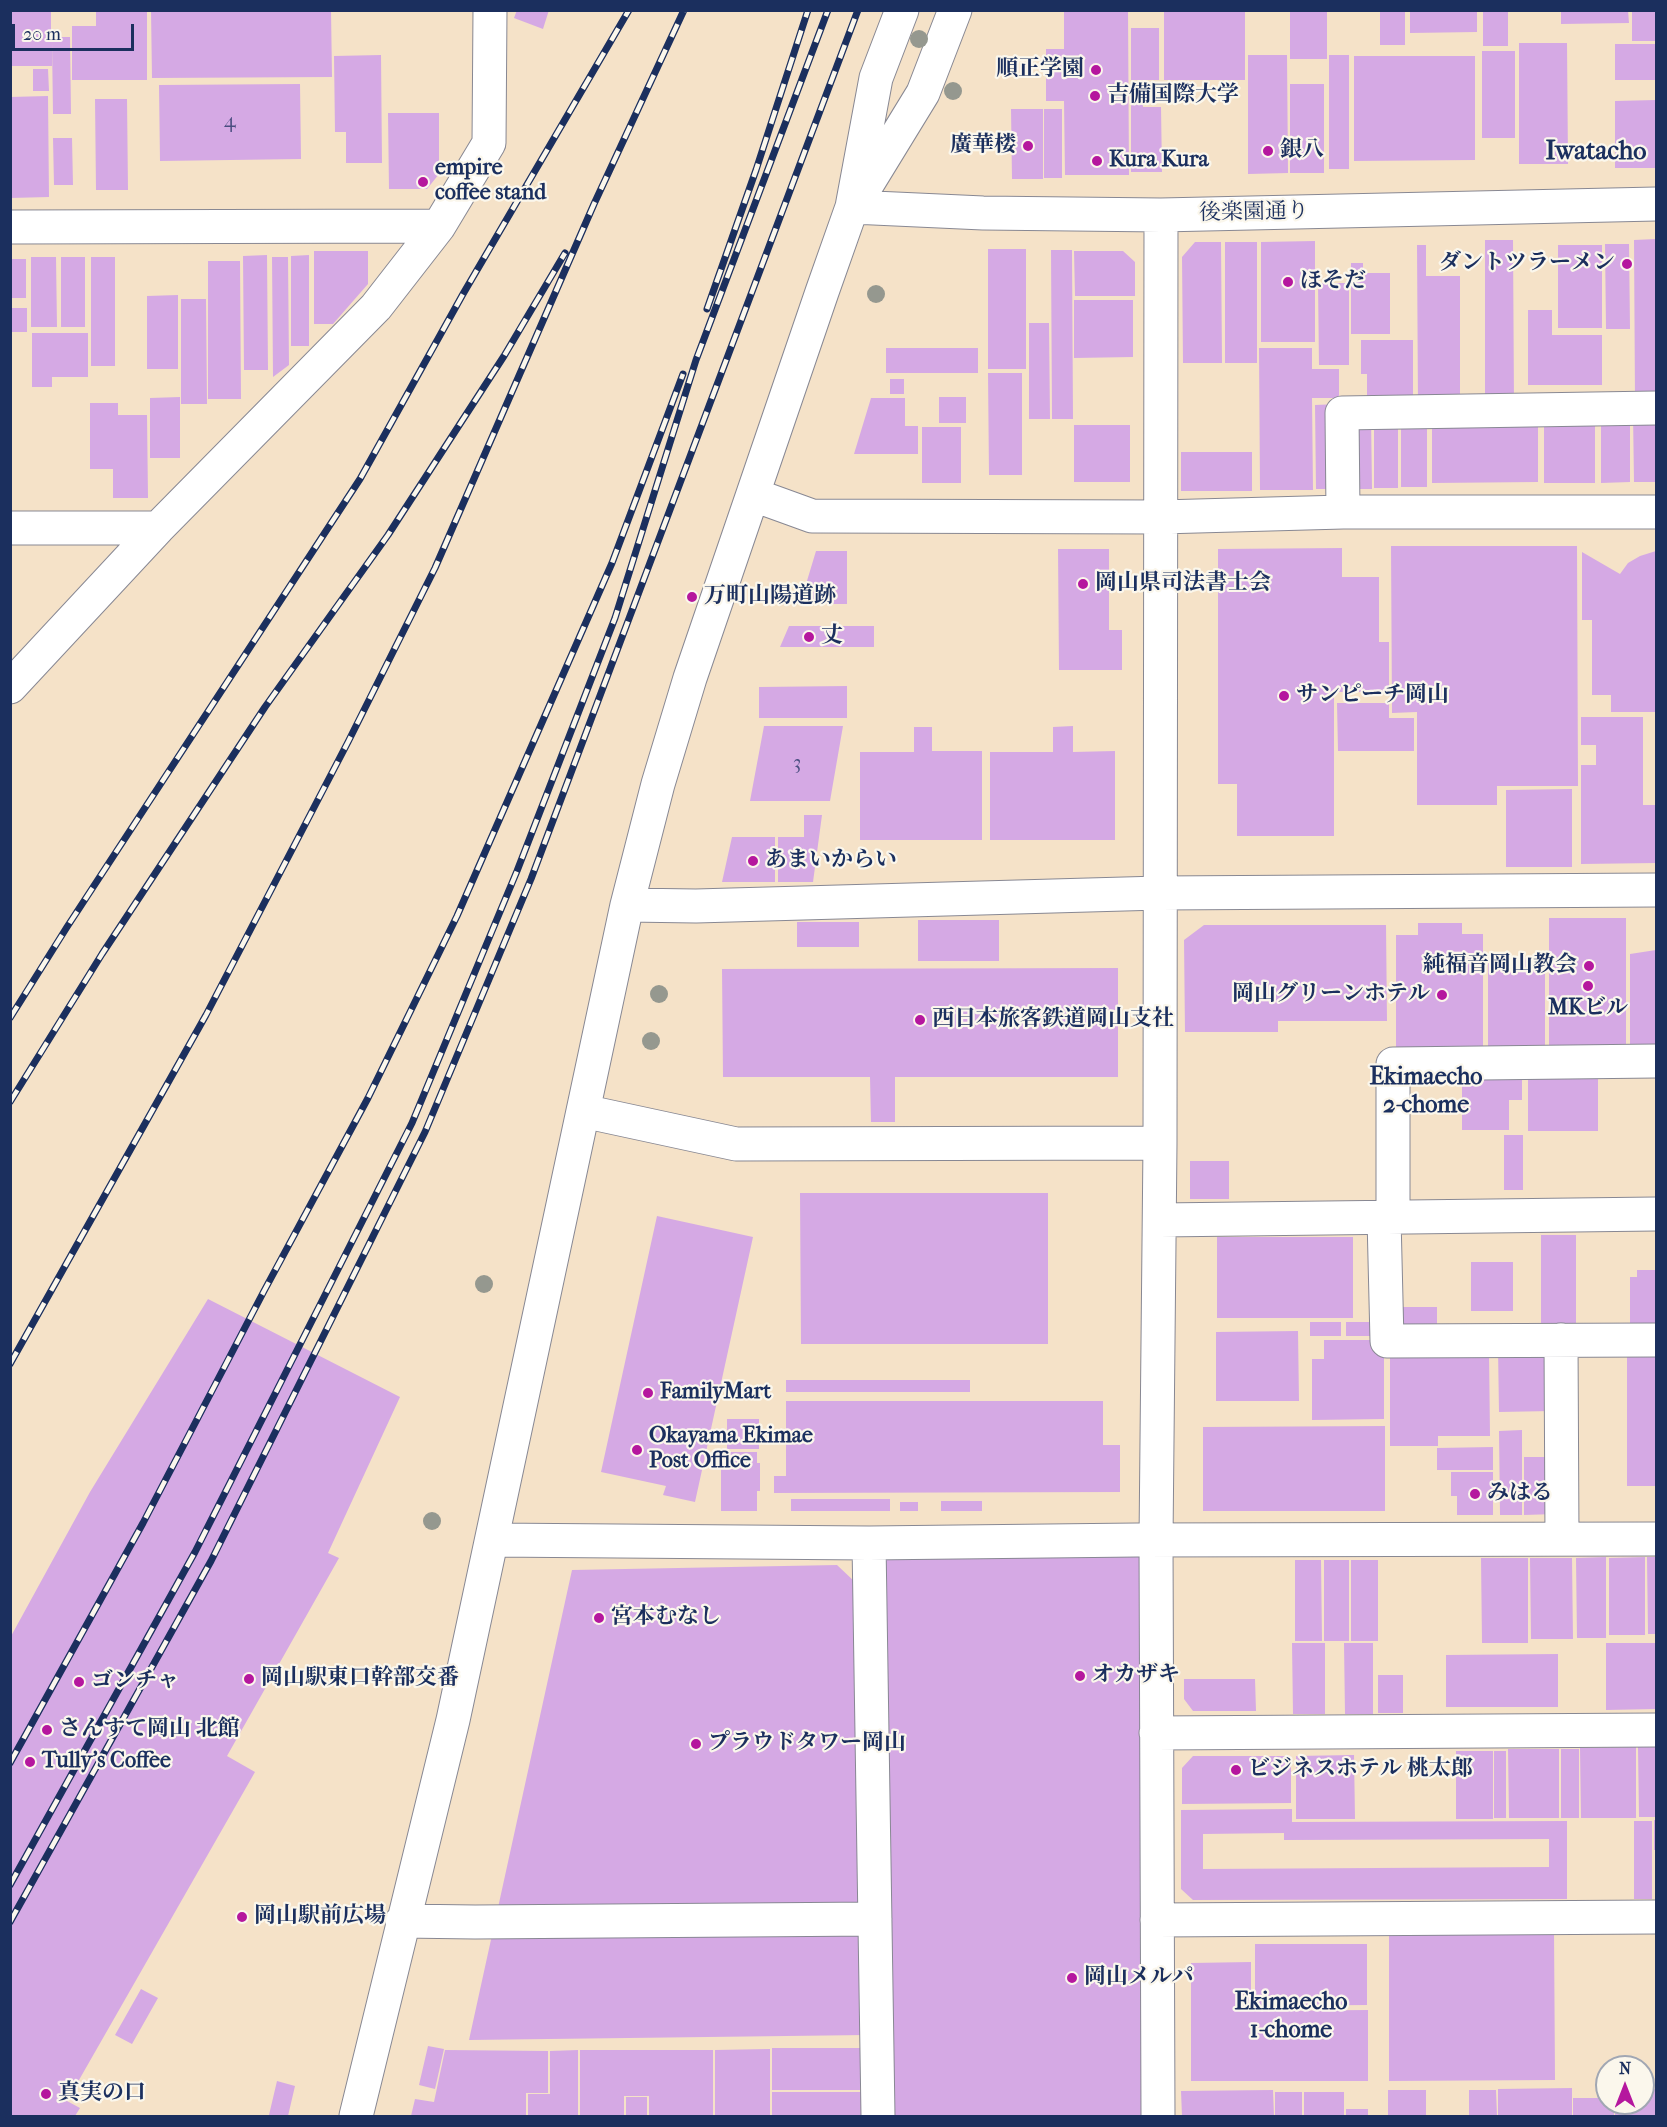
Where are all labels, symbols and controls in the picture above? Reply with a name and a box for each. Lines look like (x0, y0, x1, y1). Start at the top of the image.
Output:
scale bar (15, 12, 136, 50)
text: 20 m (23, 24, 61, 45)
place label: 順正学園 (996, 57, 1084, 83)
marker: 順正学園 (1089, 63, 1103, 77)
place label: 吉備国際大学 (1107, 83, 1239, 109)
marker: 吉備国際大学 (1088, 89, 1102, 103)
house number: 4 (224, 110, 236, 134)
place label: 廣華楼 (950, 133, 1016, 159)
district label: Iwatacho (1545, 137, 1647, 169)
place label: 銀八 (1280, 138, 1324, 164)
marker: 廣華楼 (1021, 139, 1035, 153)
marker: 銀八 (1261, 144, 1275, 158)
place label: Kura Kura (1109, 148, 1209, 174)
marker: Kura Kura (1090, 154, 1104, 168)
place label: empire coffee stand (435, 156, 546, 208)
marker: empire coffee stand (416, 175, 430, 189)
street label: 後楽園通り (1199, 199, 1309, 227)
place label: ダントツラーメン (1439, 251, 1615, 277)
marker: ダントツラーメン (1620, 257, 1634, 271)
place label: ほそだ (1300, 269, 1366, 295)
marker: ほそだ (1281, 275, 1295, 289)
place label: 岡山県司法書士会 (1095, 571, 1271, 597)
marker: 岡山県司法書士会 (1076, 577, 1090, 591)
place label: 万町山陽道跡 (704, 584, 836, 610)
marker: 万町山陽道跡 (685, 590, 699, 604)
place label: 丈 (821, 624, 843, 650)
marker: 丈 (802, 630, 816, 644)
place label: サンピーチ岡山 (1296, 683, 1449, 709)
marker: サンピーチ岡山 (1277, 689, 1291, 703)
house number: 3 (793, 752, 801, 776)
place label: あまいからい (765, 848, 897, 874)
marker: あまいからい (746, 854, 760, 868)
place label: 純福音岡山教会 (1423, 953, 1577, 979)
marker: 純福音岡山教会 (1582, 959, 1596, 973)
marker: MKビル (1581, 979, 1595, 993)
place label: 岡山グリーンホテル (1232, 982, 1430, 1008)
marker: 岡山グリーンホテル (1435, 988, 1449, 1002)
place label: MKビル (1548, 996, 1628, 1022)
place label: 西日本旅客鉄道岡山支社 (932, 1007, 1174, 1033)
marker: 西日本旅客鉄道岡山支社 (913, 1013, 927, 1027)
district label: Ekimaecho 2-chome (1369, 1064, 1483, 1120)
place label: FamilyMart (660, 1380, 771, 1406)
marker: FamilyMart (641, 1386, 655, 1400)
place label: Okayama Ekimae Post Office (649, 1424, 813, 1476)
marker: Okayama Ekimae Post Office (630, 1443, 644, 1457)
place label: みはる (1487, 1481, 1553, 1507)
marker: みはる (1468, 1487, 1482, 1501)
place label: 宮本むなし (611, 1605, 721, 1631)
marker: 宮本むなし (592, 1611, 606, 1625)
place label: オカザキ (1092, 1663, 1180, 1689)
place label: 岡山駅東口幹部交番 (261, 1666, 459, 1692)
place label: ゴンチャ (91, 1669, 179, 1695)
marker: オカザキ (1073, 1669, 1087, 1683)
marker: 岡山駅東口幹部交番 (242, 1672, 256, 1686)
marker: ゴンチャ (72, 1675, 86, 1689)
place label: さんすて岡山 北館 (59, 1717, 240, 1743)
marker: さんすて岡山 北館 (40, 1723, 54, 1737)
place label: プラウドタワー岡山 (708, 1731, 906, 1757)
marker: プラウドタワー岡山 (689, 1737, 703, 1751)
place label: Tully's Coffee (42, 1749, 171, 1775)
marker: Tully's Coffee (23, 1755, 37, 1769)
place label: ビジネスホテル 桃太郎 (1248, 1757, 1473, 1783)
marker: ビジネスホテル 桃太郎 (1229, 1763, 1243, 1777)
place label: 岡山駅前広場 (254, 1904, 386, 1930)
marker: 岡山駅前広場 (235, 1910, 249, 1924)
place label: 岡山メルパ (1084, 1965, 1194, 1991)
marker: 岡山メルパ (1065, 1971, 1079, 1985)
district label: Ekimaecho 1-chome (1234, 1989, 1348, 2045)
north arrow (1595, 2055, 1655, 2115)
text: N (1619, 2059, 1631, 2078)
place label: 真実の口 (58, 2081, 146, 2107)
marker: 真実の口 (39, 2087, 53, 2101)

